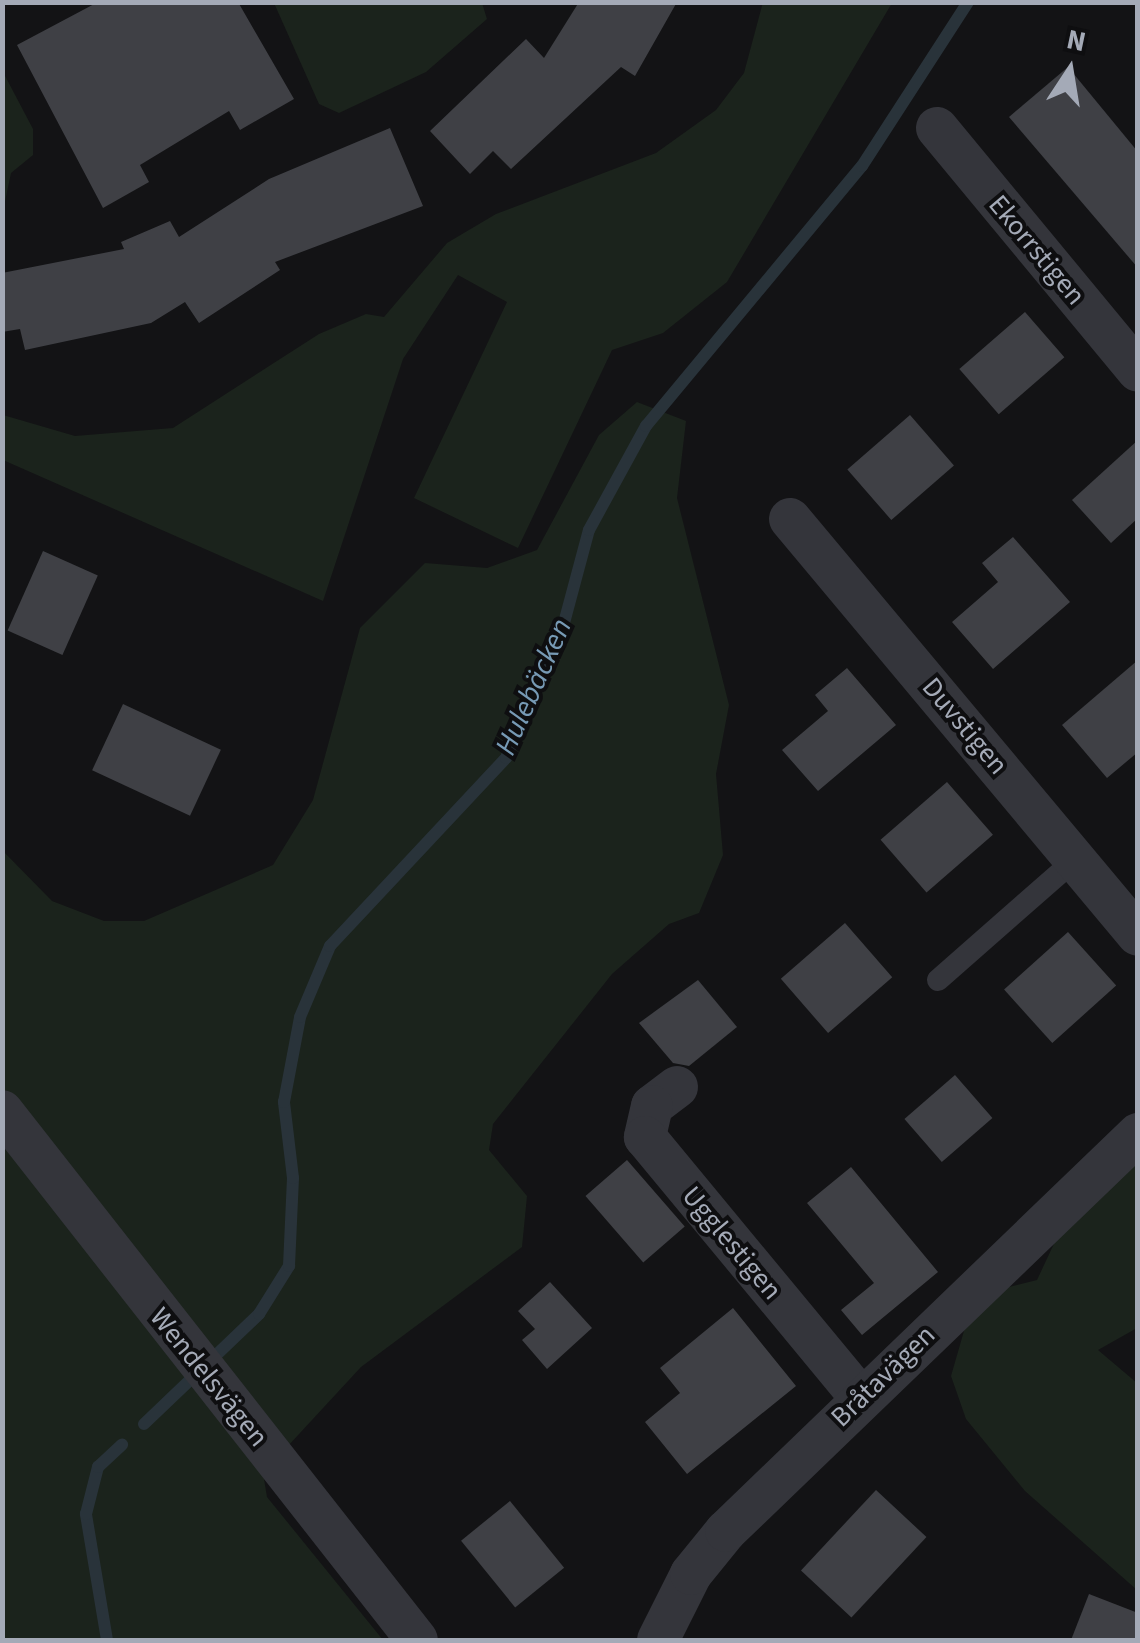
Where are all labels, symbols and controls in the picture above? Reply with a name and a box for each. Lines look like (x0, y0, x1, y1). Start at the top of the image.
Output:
text: N (1063, 19, 1090, 62)
north arrow (1020, 20, 1120, 120)
street label: Ekorrstigen (981, 188, 1093, 312)
water label: Hulebäcken (488, 613, 580, 761)
street label: Duvstigen (915, 671, 1015, 781)
street label: Ugglestigen (675, 1180, 789, 1306)
street label: Wendelsvägen (143, 1301, 275, 1453)
street label: Bråtavägen (824, 1318, 942, 1434)

